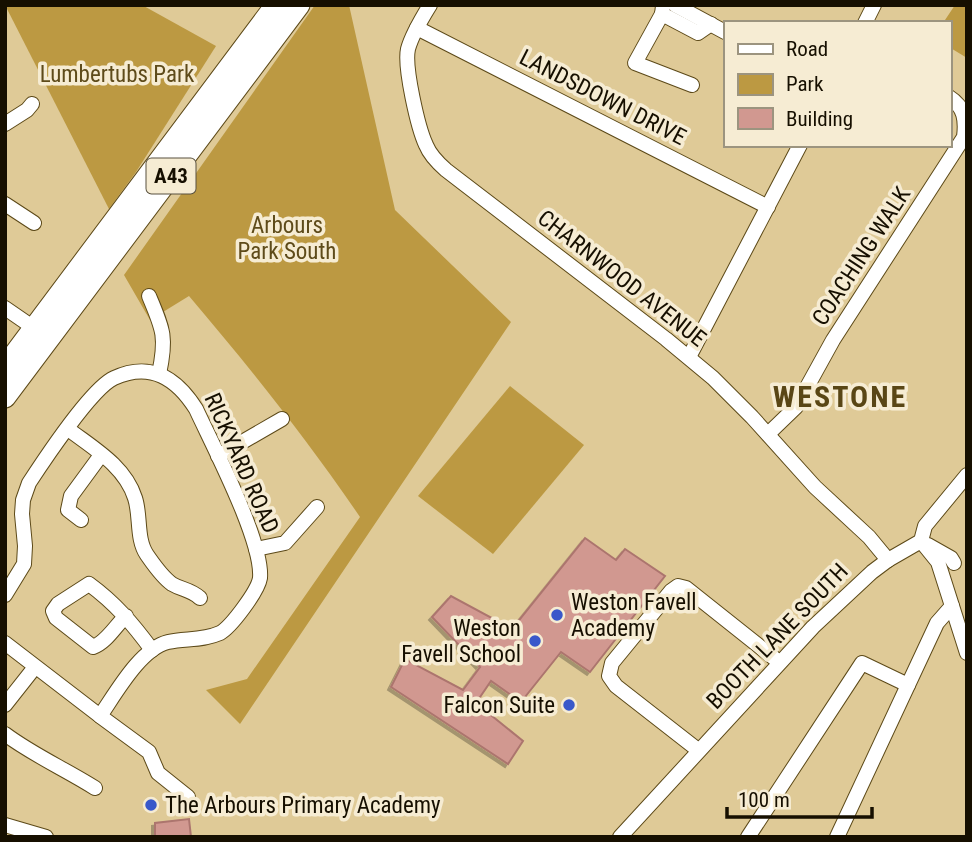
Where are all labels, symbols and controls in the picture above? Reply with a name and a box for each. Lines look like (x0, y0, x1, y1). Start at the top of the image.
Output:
legend (724, 21, 951, 147)
text: Road (786, 37, 828, 61)
street label: LANDSDOWN DRIVE (515, 44, 690, 151)
park label: Lumbertubs Park (40, 61, 195, 88)
text: Park (786, 72, 824, 96)
text: Building (786, 107, 853, 131)
road number: A43 (146, 158, 196, 194)
street label: COACHING WALK (807, 182, 916, 331)
street label: CHARNWOOD AVENUE (532, 204, 711, 352)
park label: Arbours Park South (238, 212, 336, 265)
district label: WESTONE (773, 379, 907, 414)
street label: RICKYARD ROAD (199, 389, 285, 537)
street label: BOOTH LANE SOUTH (701, 558, 854, 715)
place label: Weston Favell Academy (571, 589, 697, 642)
marker: Weston Favell Academy (549, 607, 565, 623)
place label: Weston Favell School (401, 615, 521, 668)
marker: Weston Favell School (527, 633, 543, 649)
place label: Falcon Suite (444, 692, 555, 719)
marker: Falcon Suite (561, 697, 577, 713)
scale bar (727, 776, 872, 820)
text: 100 m (738, 788, 790, 812)
place label: The Arbours Primary Academy (165, 792, 441, 819)
marker: The Arbours Primary Academy (143, 797, 159, 813)

